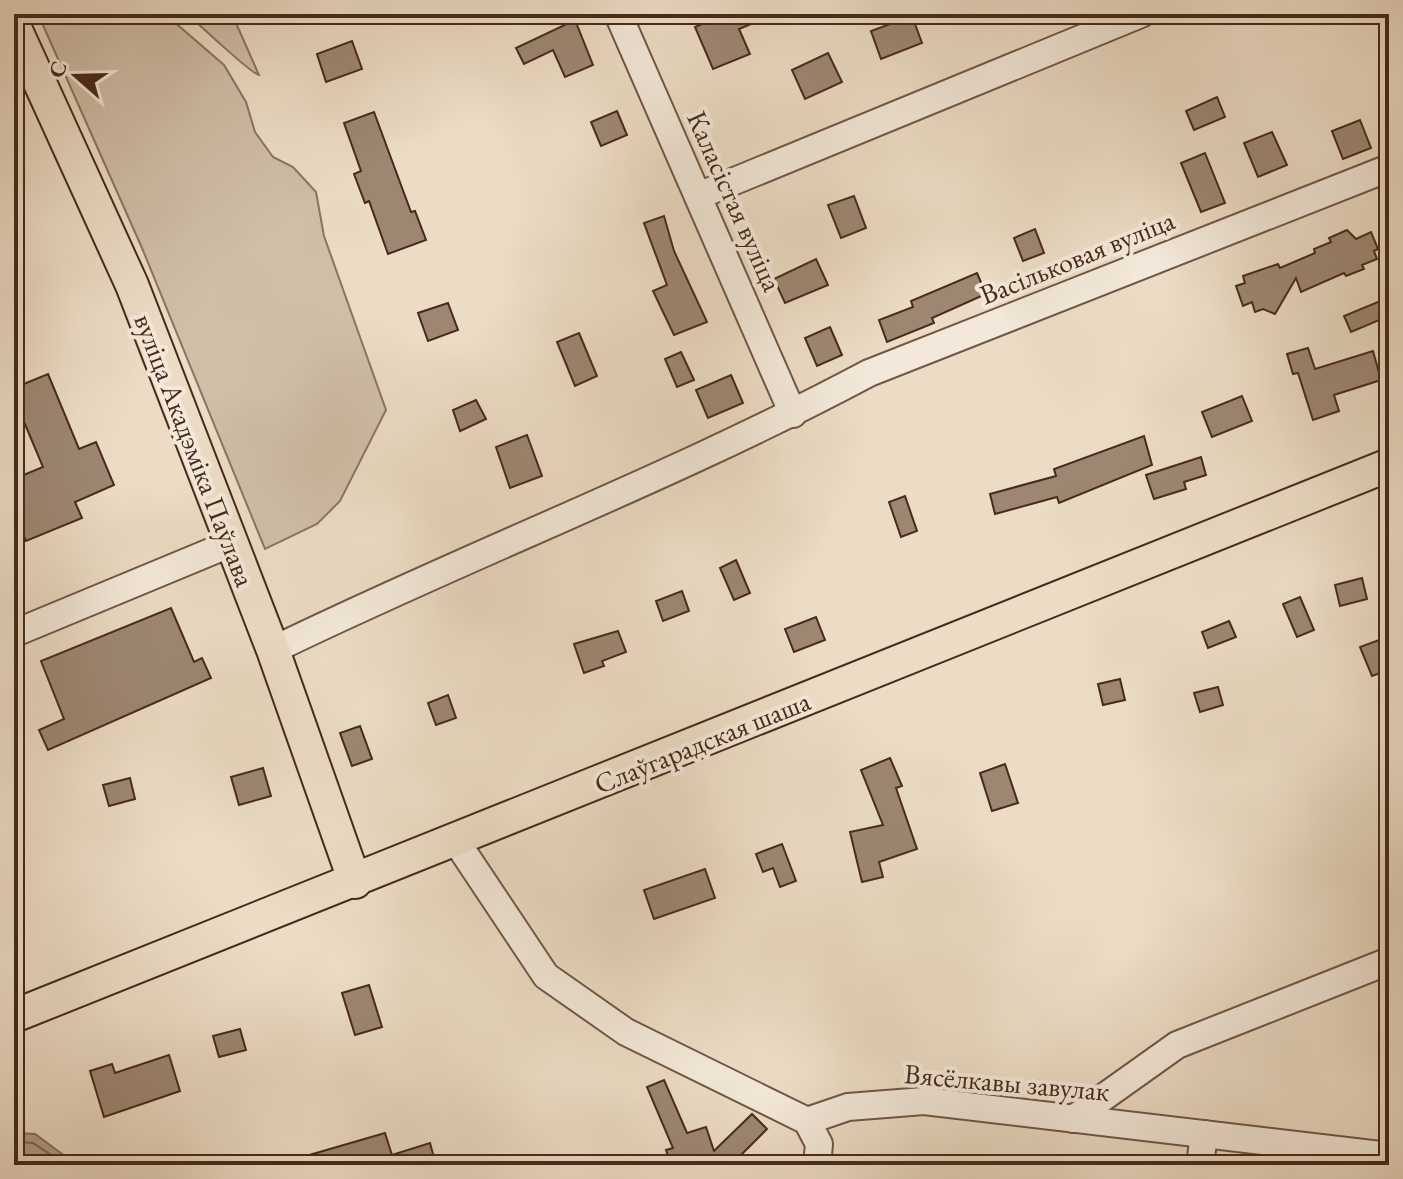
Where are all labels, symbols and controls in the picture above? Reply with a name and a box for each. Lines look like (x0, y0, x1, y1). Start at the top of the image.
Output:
north arrow (36, 36, 116, 116)
text: С (41, 57, 74, 82)
street label: Каласістая вуліца (679, 105, 791, 298)
street label: Васільковая вуліца (974, 201, 1180, 312)
street label: вуліца Акадэміка Паўлава (126, 308, 264, 592)
street label: Слаўгарадская шаша (589, 682, 816, 802)
street label: Вясёлкавы завулак (903, 1055, 1111, 1109)

